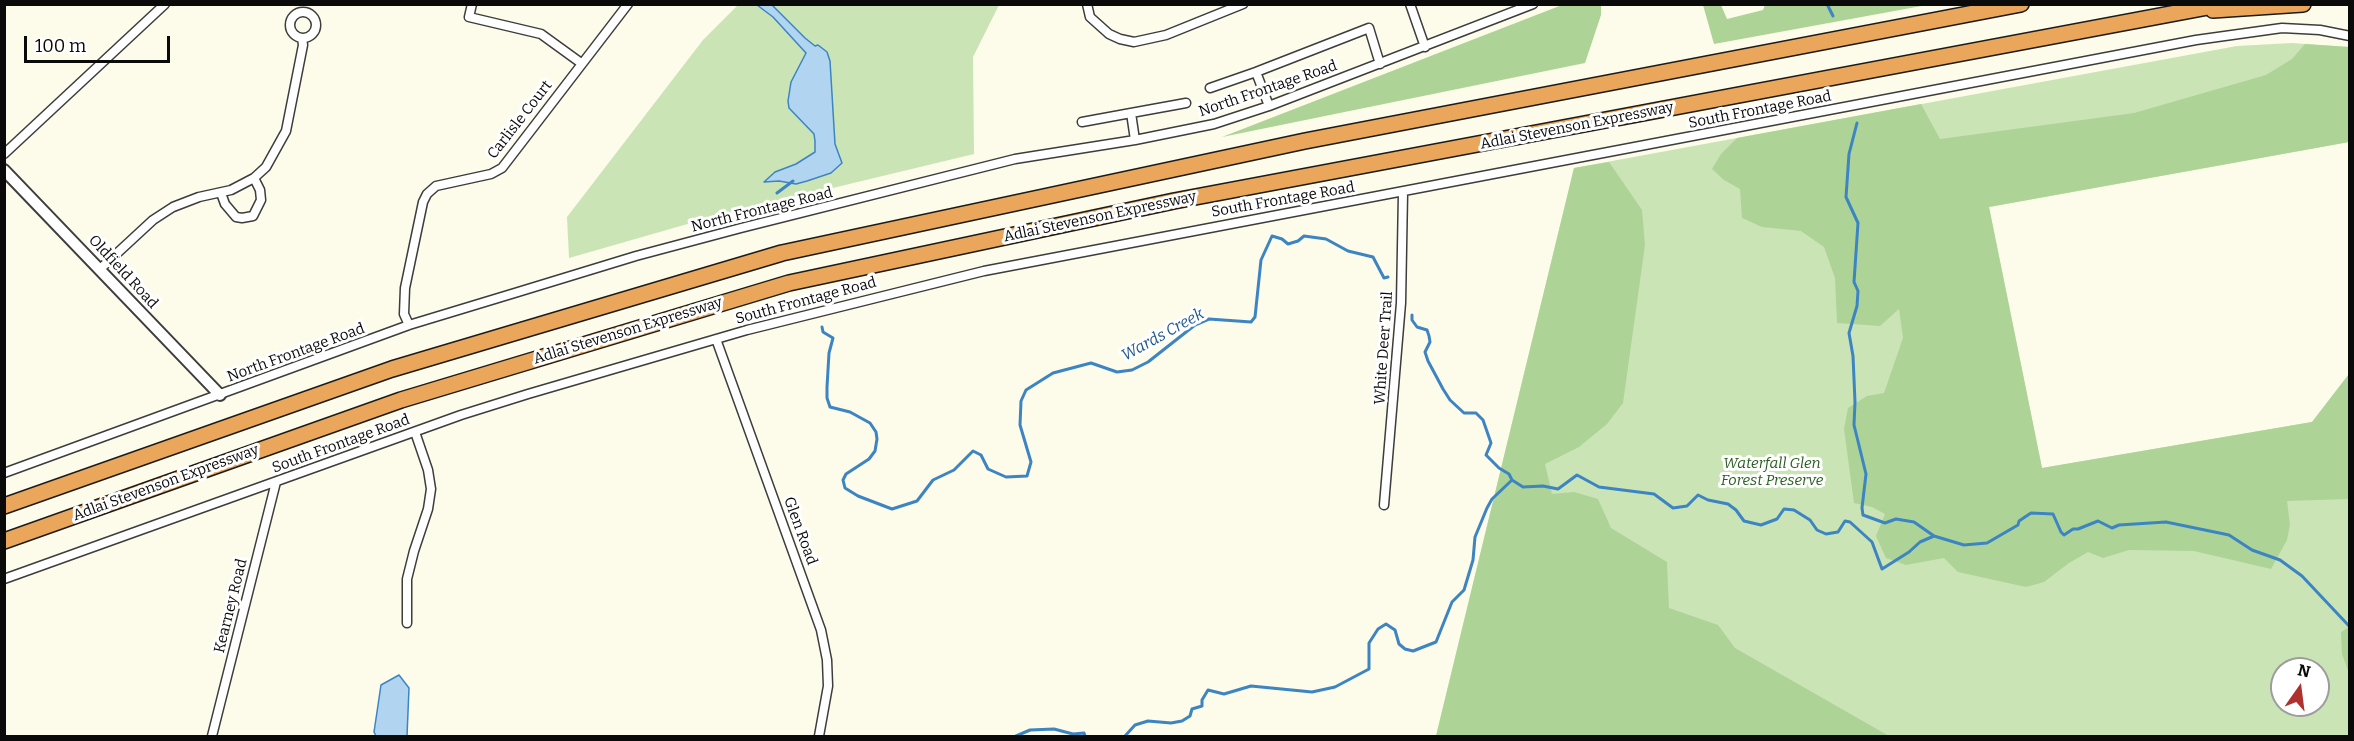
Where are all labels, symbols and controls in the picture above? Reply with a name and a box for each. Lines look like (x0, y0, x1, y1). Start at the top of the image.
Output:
scale bar (27, 24, 172, 62)
text: 100 m (35, 35, 86, 57)
street label: North Frontage Road (1196, 57, 1340, 121)
street label: Carlisle Court (484, 77, 556, 163)
street label: South Frontage Road (1687, 87, 1833, 133)
street label: Adlai Stevenson Expressway (1479, 98, 1675, 154)
street label: South Frontage Road (1210, 179, 1356, 221)
street label: North Frontage Road (689, 184, 835, 236)
street label: Adlai Stevenson Expressway (1002, 188, 1198, 246)
street label: Oldfield Road (84, 232, 162, 312)
street label: South Frontage Road (734, 274, 878, 328)
street label: White Deer Trail (1371, 291, 1397, 405)
street label: Adlai Stevenson Expressway (531, 294, 725, 368)
water label: Wards Creek (1119, 305, 1207, 365)
street label: North Frontage Road (225, 320, 367, 386)
street label: South Frontage Road (270, 411, 412, 477)
street label: Adlai Stevenson Expressway (71, 441, 261, 525)
park label: Waterfall Glen Forest Preserve (1721, 455, 1823, 490)
street label: Glen Road (779, 494, 821, 568)
street label: Kearney Road (211, 557, 251, 655)
north arrow (2270, 657, 2330, 717)
text: N (2296, 660, 2312, 682)

